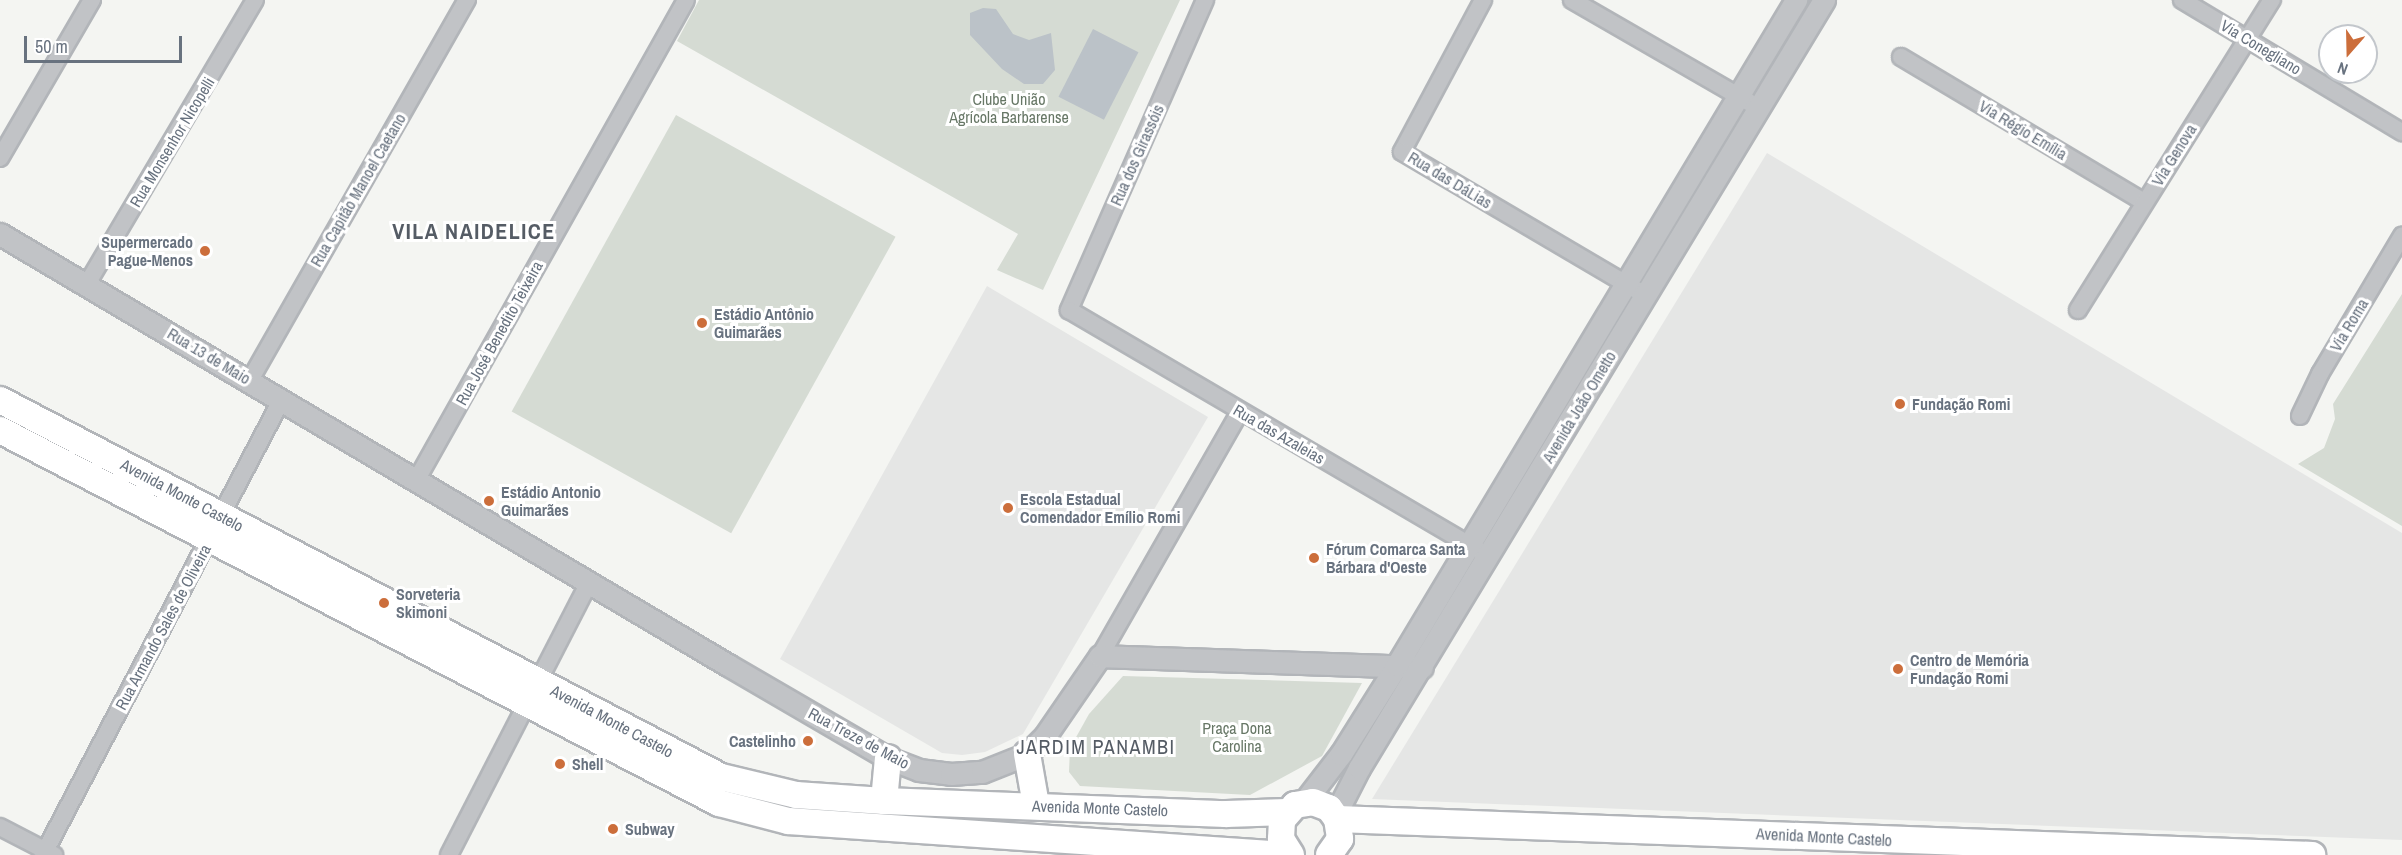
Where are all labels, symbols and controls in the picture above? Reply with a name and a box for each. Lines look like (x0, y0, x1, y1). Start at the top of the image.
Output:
street label: Via Conegliano (2217, 16, 2305, 78)
scale bar (27, 24, 184, 62)
north arrow (2318, 24, 2378, 84)
text: 50 m (35, 34, 68, 59)
text: N (2334, 57, 2351, 81)
street label: Rua Monsenhor Nicopelli (126, 74, 218, 210)
park label: Clube União Agrícola Barbarense (949, 89, 1069, 127)
street label: Via Régio Emília (1976, 96, 2070, 164)
street label: Rua dos Girassóis (1106, 101, 1168, 209)
street label: Rua Capitão Manoel Caetano (306, 110, 410, 270)
street label: Via Genova (2148, 121, 2200, 189)
street label: Rua das DáLias (1405, 148, 1495, 212)
district label: VILA NAIDELICE (392, 219, 556, 245)
place label: Supermercado Pague-Menos (101, 232, 193, 270)
marker: Supermercado Pague-Menos (198, 244, 212, 258)
street label: Rua José Benedito Teixeira (451, 258, 547, 408)
street label: Via Roma (2326, 295, 2372, 355)
place label: Estádio Antônio Guimarães (714, 304, 815, 342)
marker: Estádio Antônio Guimarães (695, 316, 709, 330)
street label: Rua 13 de Maio (164, 324, 254, 388)
street label: Avenida João Ometto (1538, 348, 1620, 466)
place label: Fundação Romi (1912, 394, 2010, 414)
marker: Fundação Romi (1893, 397, 1907, 411)
street label: Rua das Azaleias (1230, 400, 1328, 468)
street label: Avenida Monte Castelo (117, 455, 247, 535)
place label: Estádio Antonio Guimarães (501, 482, 602, 520)
place label: Escola Estadual Comendador Emílio Romi (1020, 489, 1180, 527)
marker: Estádio Antonio Guimarães (482, 494, 496, 508)
marker: Escola Estadual Comendador Emílio Romi (1001, 501, 1015, 515)
place label: Fórum Comarca Santa Bárbara d'Oeste (1326, 539, 1465, 577)
street label: Rua Armando Sales de Oliveira (111, 541, 215, 713)
marker: Fórum Comarca Santa Bárbara d'Oeste (1307, 551, 1321, 565)
place label: Sorveteria Skimoni (396, 584, 460, 622)
marker: Sorveteria Skimoni (377, 596, 391, 610)
place label: Centro de Memória Fundação Romi (1910, 650, 2029, 688)
marker: Centro de Memória Fundação Romi (1891, 662, 1905, 676)
street label: Avenida Monte Castelo (547, 681, 677, 761)
street label: Rua Treze de Maio (805, 703, 913, 773)
park label: Praça Dona Carolina (1202, 718, 1272, 756)
place label: Castelinho (729, 731, 796, 751)
marker: Castelinho (801, 734, 815, 748)
district label: JARDIM PANAMBI (1016, 734, 1176, 758)
place label: Shell (572, 754, 603, 774)
marker: Shell (553, 757, 567, 771)
street label: Avenida Monte Castelo (1032, 796, 1168, 820)
place label: Subway (625, 819, 675, 839)
marker: Subway (606, 822, 620, 836)
street label: Avenida Monte Castelo (1756, 824, 1892, 850)

